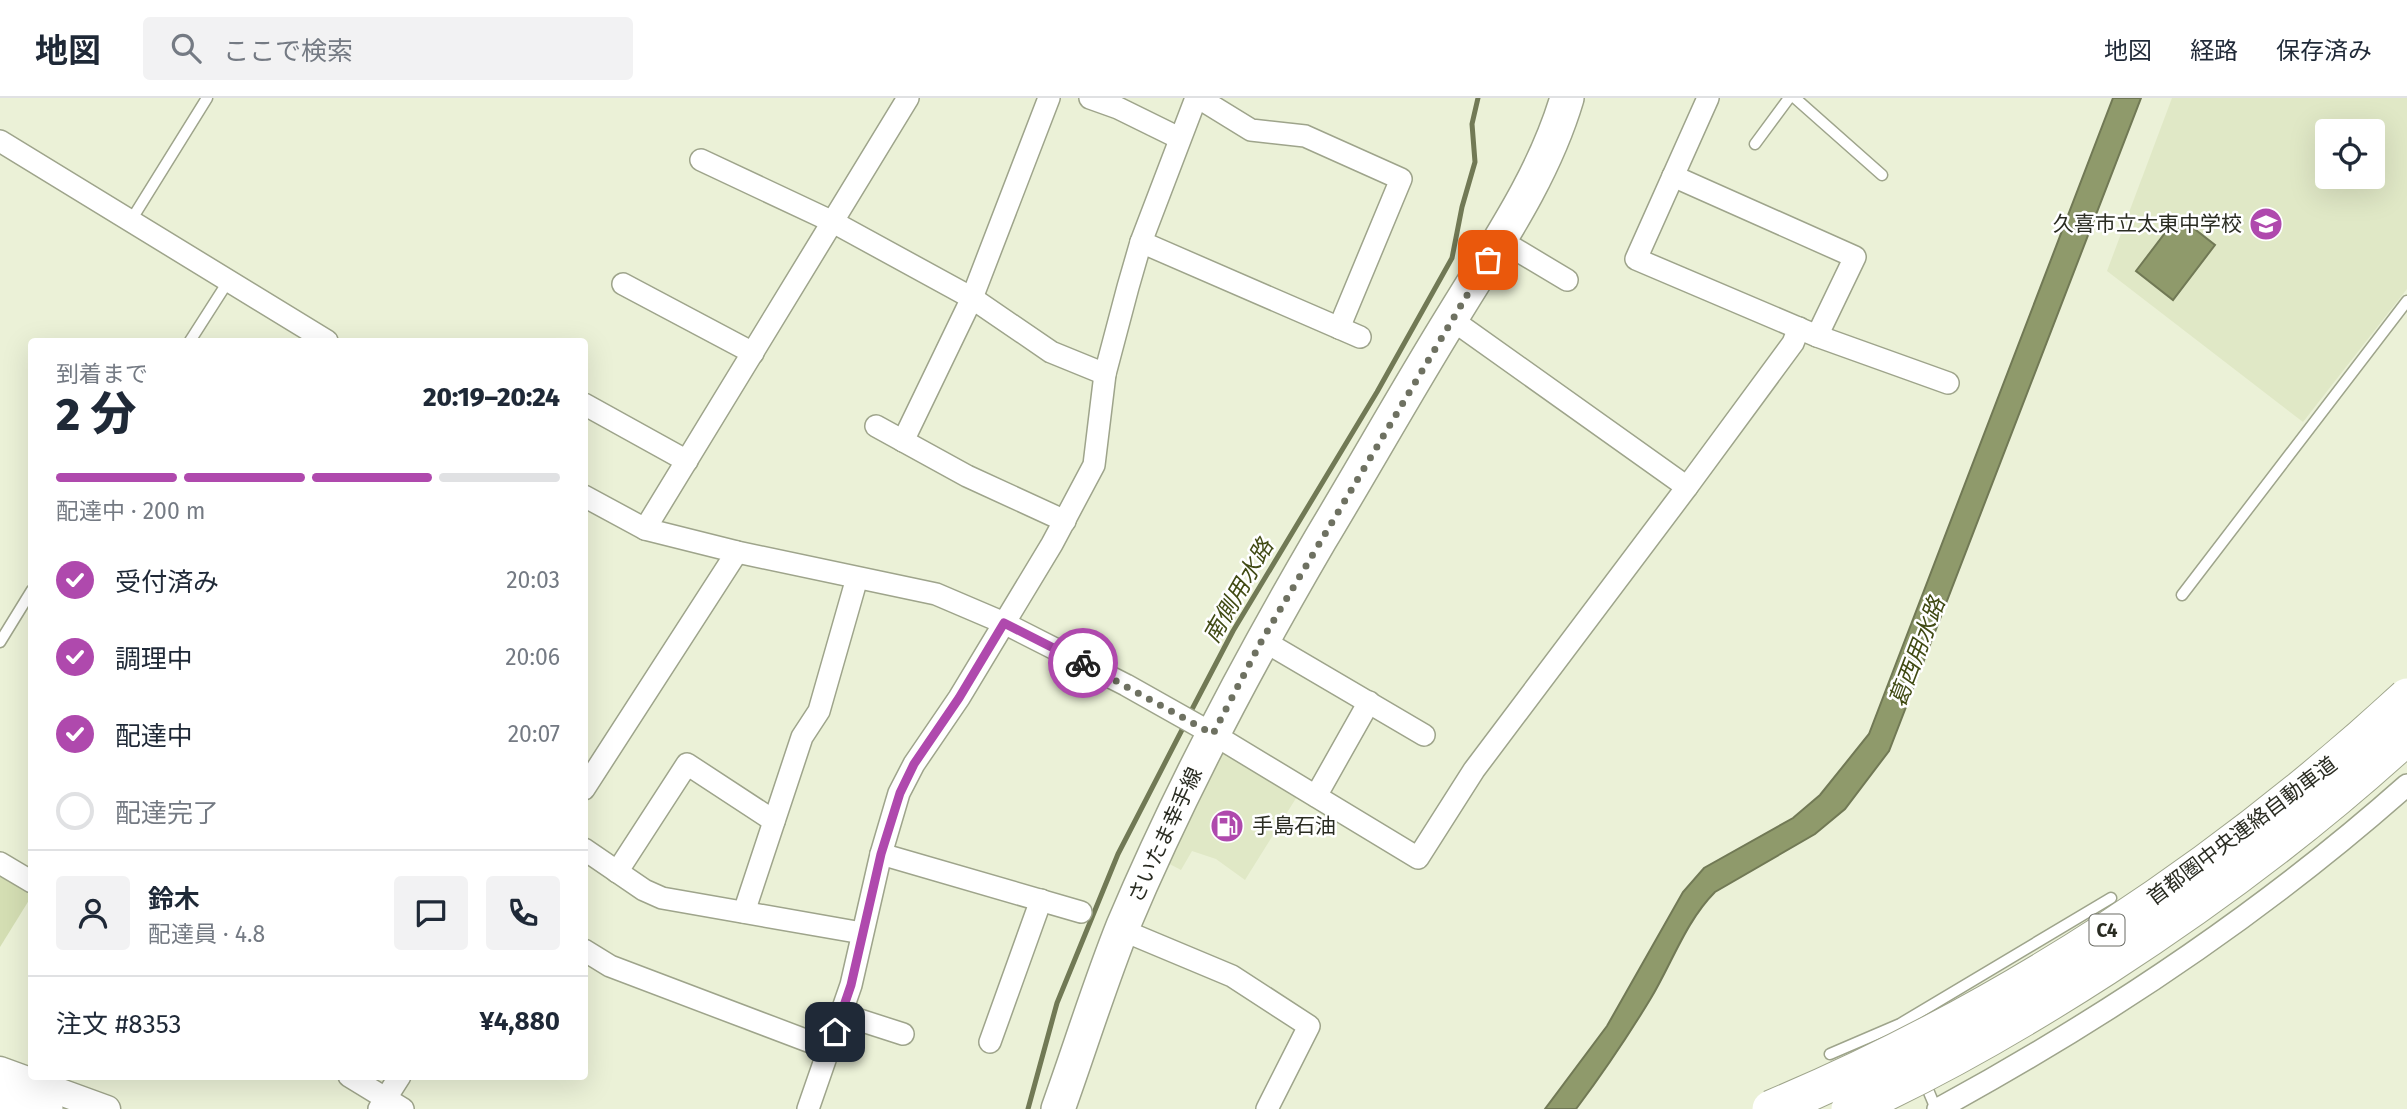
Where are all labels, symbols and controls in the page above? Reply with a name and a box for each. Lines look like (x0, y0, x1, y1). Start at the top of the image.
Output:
search box (143, 17, 633, 80)
icon: search (167, 29, 205, 67)
text: 地図 (35, 31, 101, 71)
text: ここで検索 (223, 36, 353, 67)
text: 地図 (2104, 37, 2152, 65)
text: 経路 (2190, 37, 2238, 65)
text: 保存済み (2276, 37, 2372, 65)
map controls (2315, 119, 2385, 189)
button: locate (2315, 119, 2385, 189)
school or university icon: 久喜市立太東中学校 (2247, 205, 2285, 243)
place label: 久喜市立太東中学校 (2053, 211, 2242, 237)
pin (1458, 230, 1518, 290)
icon: bag (1469, 241, 1507, 279)
text: 到着まで (56, 360, 148, 388)
text: 20:19–20:24 (423, 382, 560, 413)
text: 2 分 (56, 387, 137, 442)
text: 配達中 · 200 m (56, 497, 206, 525)
water label: 南側用水路 (1197, 532, 1280, 648)
icon: check (56, 561, 94, 599)
text: 20:03 (506, 566, 560, 594)
text: 受付済み (115, 567, 219, 598)
water label: 葛西用水路 (1883, 591, 1951, 711)
courier (1048, 628, 1118, 698)
icon: check (56, 638, 94, 676)
text: 20:06 (505, 643, 560, 671)
text: 調理中 (115, 644, 193, 675)
icon: bike (1064, 644, 1102, 682)
icon: check (56, 715, 94, 753)
text: 20:07 (508, 720, 560, 748)
text: 配達中 (115, 721, 193, 752)
street label: 首都圏中央連絡自動車道 (2142, 751, 2342, 911)
street label: さいたま幸手線 (1122, 763, 1208, 907)
text: 配達完了 (115, 798, 219, 829)
fuel station icon: 手島石油 (1208, 807, 1246, 845)
place label: 手島石油 (1252, 813, 1336, 839)
button: person (56, 876, 130, 950)
button: chat (394, 876, 468, 950)
button: phone (486, 876, 560, 950)
text: 鈴木 (148, 884, 200, 915)
road number: C4 (2090, 915, 2124, 946)
text: 配達員 · 4.8 (148, 920, 265, 948)
pin (805, 1002, 865, 1062)
text: ¥4,880 (479, 1006, 560, 1037)
text: 注文 #8353 (56, 1009, 181, 1040)
icon: home (816, 1013, 854, 1051)

